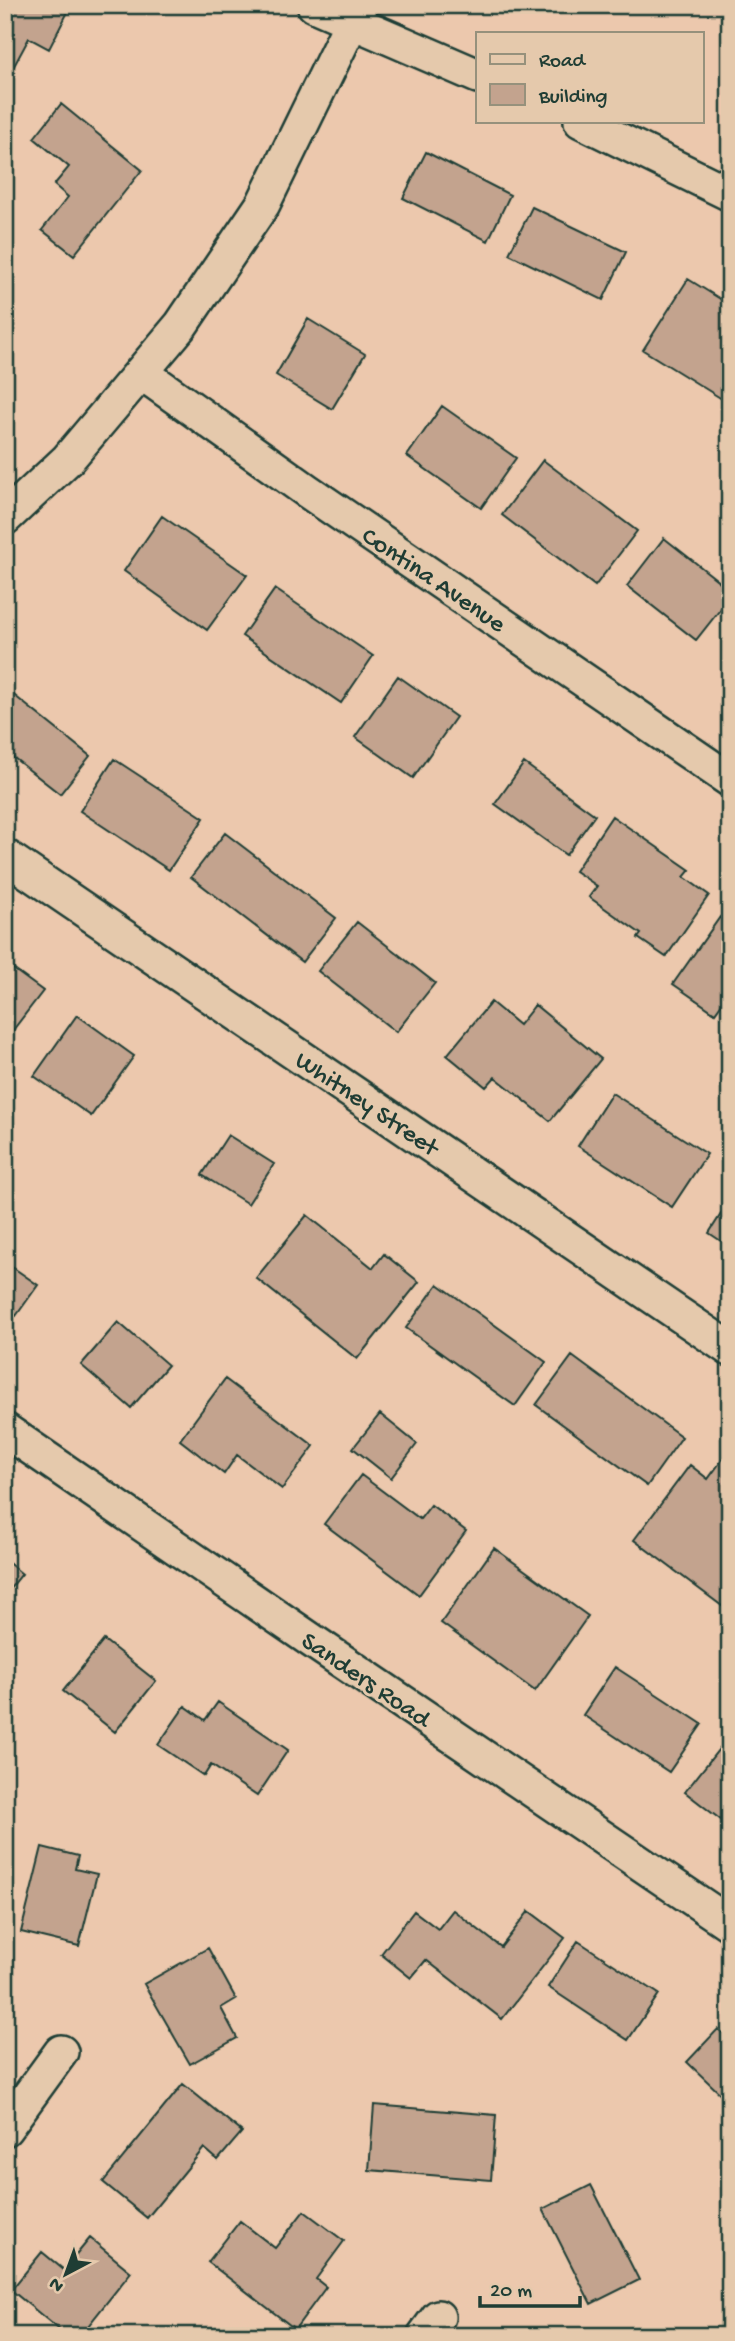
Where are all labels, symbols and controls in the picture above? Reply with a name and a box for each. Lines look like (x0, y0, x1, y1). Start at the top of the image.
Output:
legend (476, 32, 704, 122)
text: Road (539, 50, 587, 75)
text: Building (538, 86, 608, 111)
street label: Contina Avenue (354, 522, 511, 642)
street label: Whitney Street (288, 1046, 445, 1166)
street label: Sanders Road (294, 1627, 436, 1737)
north arrow (32, 2240, 102, 2310)
scale bar (480, 2264, 579, 2308)
text: N (45, 2271, 69, 2297)
text: 20 m (490, 2280, 532, 2305)

